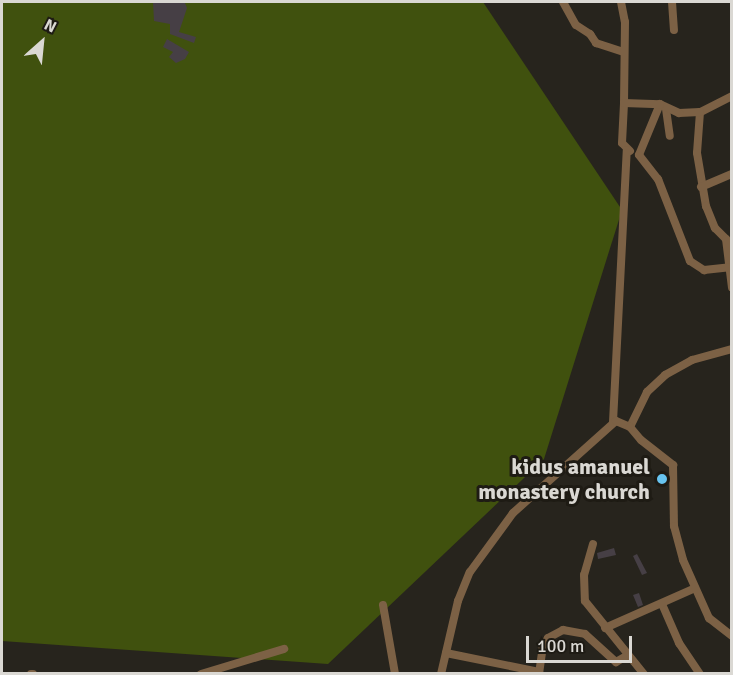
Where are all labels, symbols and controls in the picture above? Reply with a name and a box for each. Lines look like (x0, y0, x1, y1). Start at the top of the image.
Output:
north arrow (12, 12, 72, 72)
text: N (41, 15, 60, 37)
place label: kidus amanuel monastery church (478, 453, 650, 505)
marker: kidus amanuel monastery church (655, 472, 669, 486)
scale bar (529, 624, 636, 662)
text: 100 m (537, 635, 584, 657)

